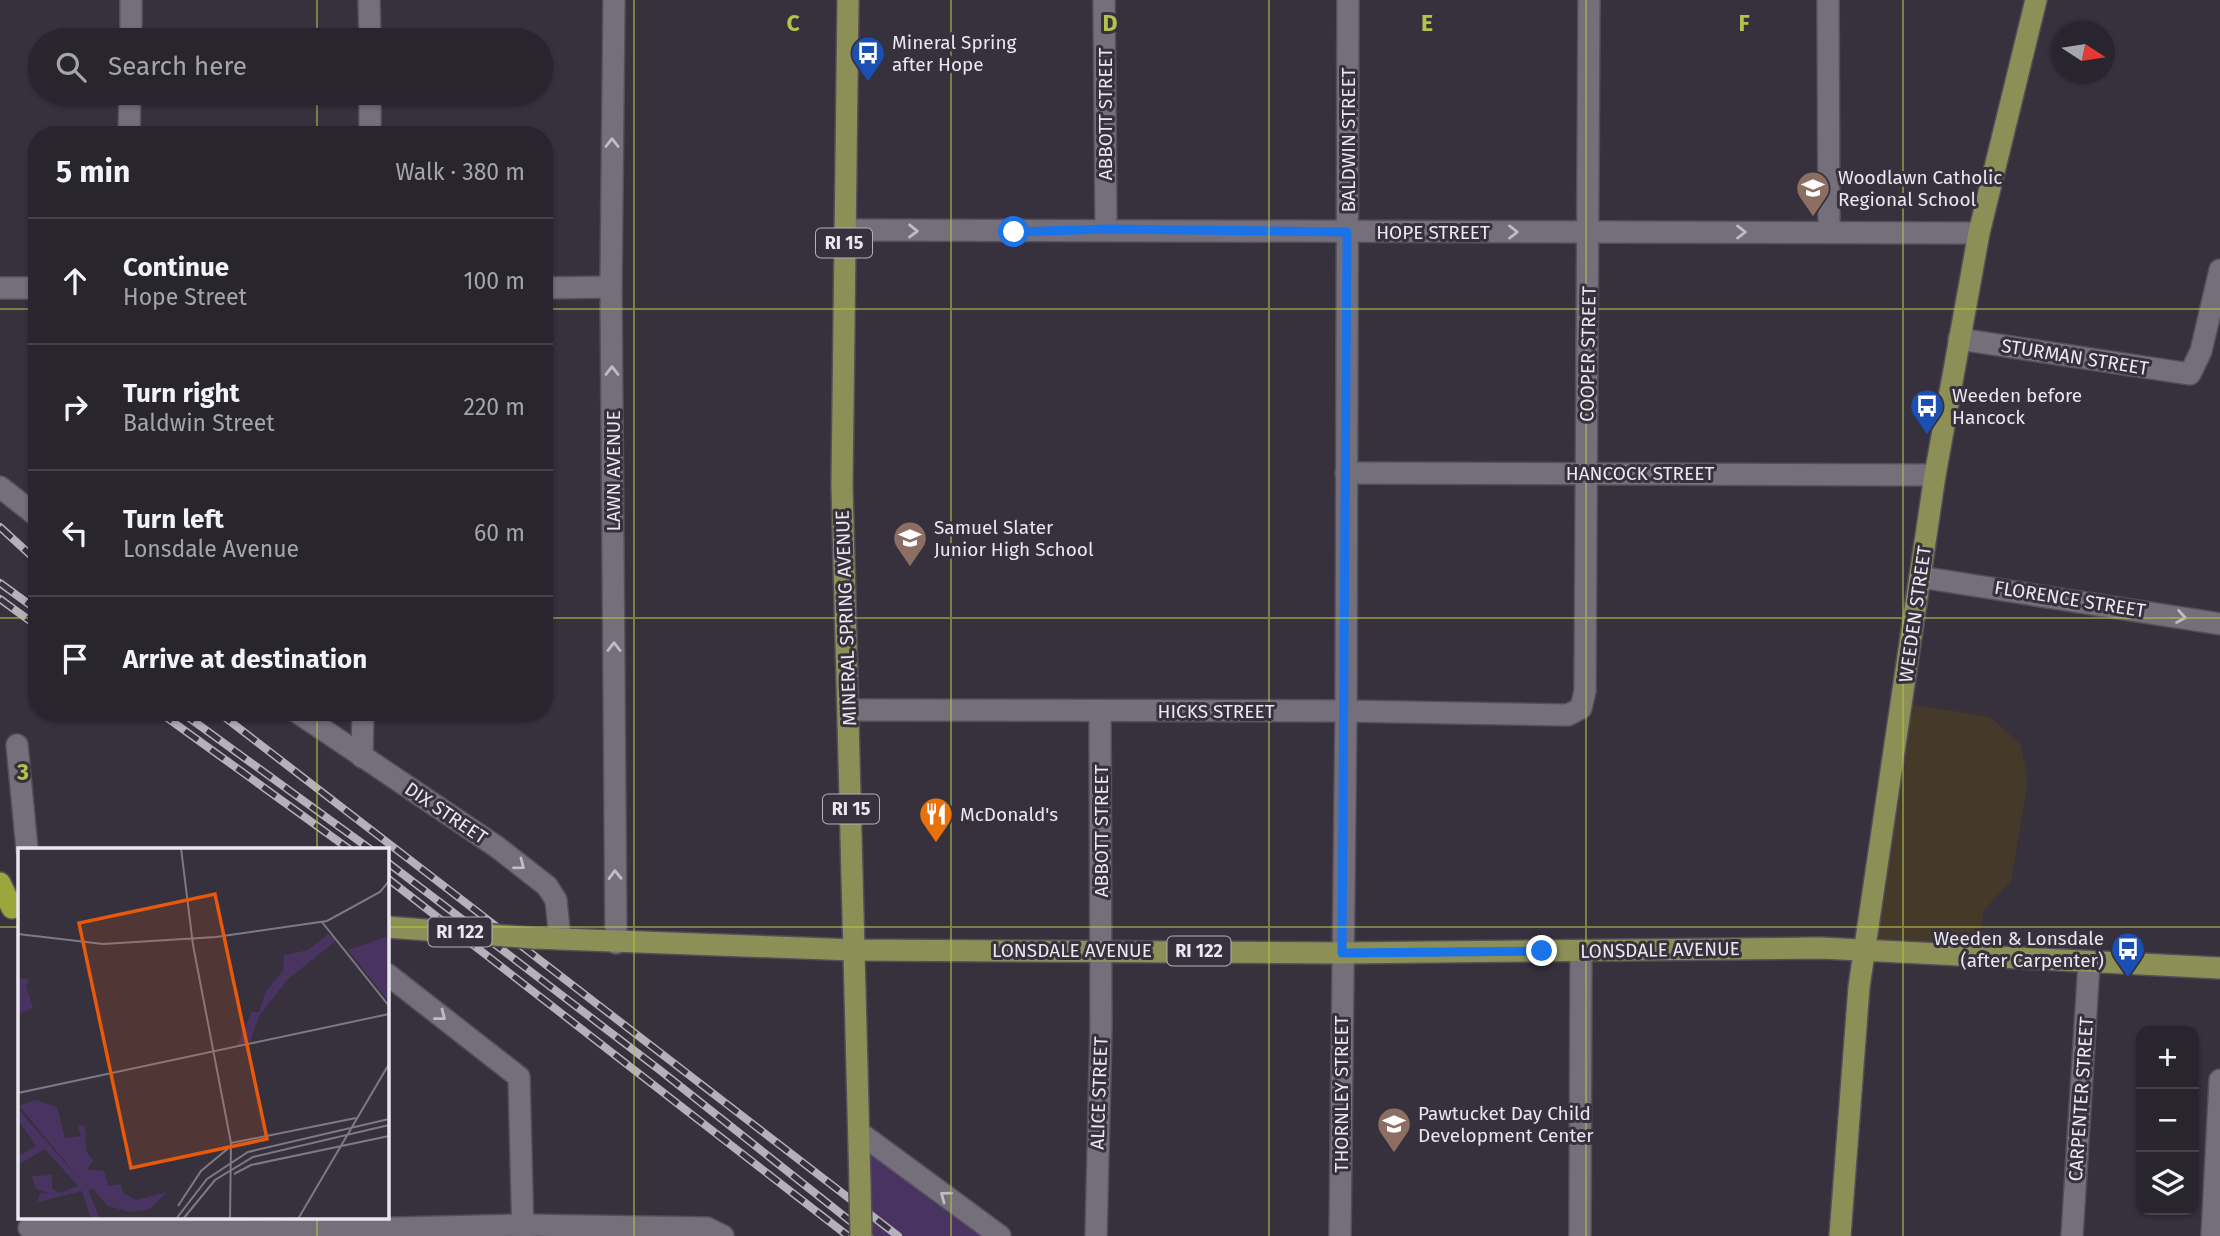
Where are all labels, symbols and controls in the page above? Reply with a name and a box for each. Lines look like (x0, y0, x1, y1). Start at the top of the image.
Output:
text: C (786, 9, 800, 37)
text: D (1103, 9, 1118, 37)
text: E (1421, 9, 1433, 37)
text: F (1738, 9, 1750, 37)
north arrow (2052, 21, 2115, 84)
search box (28, 28, 553, 105)
place label: Mineral Spring after Hope (892, 31, 1017, 76)
bus stop icon: Mineral Spring after Hope (849, 34, 887, 83)
icon: search (52, 48, 90, 86)
street label: ABBOTT STREET (1094, 48, 1117, 180)
text: Search here (108, 51, 247, 82)
street label: BALDWIN STREET (1337, 67, 1360, 212)
one-way arrow (605, 137, 620, 148)
text: 5 min (56, 154, 130, 190)
text: Walk · 380 m (395, 158, 525, 186)
place label: Woodlawn Catholic Regional School (1838, 166, 2002, 211)
school or university icon: Woodlawn Catholic Regional School (1794, 169, 1832, 218)
route start (998, 216, 1029, 247)
street label: HOPE STREET (1376, 221, 1490, 244)
one-way arrow (908, 223, 919, 239)
one-way arrow (1509, 224, 1519, 240)
one-way arrow (1736, 224, 1747, 240)
road number: RI 15 (816, 229, 872, 258)
text: Continue (123, 252, 229, 283)
icon: ahead (56, 262, 94, 300)
text: 100 m (464, 267, 525, 295)
text: Hope Street (123, 283, 247, 311)
street label: COOPER STREET (1575, 286, 1601, 422)
street label: STURMAN STREET (2000, 334, 2151, 380)
one-way arrow (604, 365, 620, 375)
text: Turn right (123, 378, 240, 409)
place label: Weeden before Hancock (1952, 384, 2082, 429)
bus stop icon: Weeden before Hancock (1908, 387, 1946, 436)
icon: right (56, 388, 94, 426)
text: 220 m (464, 393, 525, 421)
text: Baldwin Street (123, 409, 275, 437)
street label: LAWN AVENUE (602, 410, 625, 532)
street label: HANCOCK STREET (1566, 462, 1714, 485)
text: Turn left (123, 504, 224, 535)
street label: MINERAL SPRING AVENUE (831, 510, 861, 726)
icon: left (56, 514, 94, 552)
place label: Samuel Slater Junior High School (934, 516, 1094, 561)
text: 60 m (474, 519, 525, 547)
school or university icon: Samuel Slater Junior High School (891, 519, 929, 568)
text: Lonsdale Avenue (123, 535, 299, 563)
street label: WEEDEN STREET (1894, 544, 1936, 684)
street label: FLORENCE STREET (1993, 576, 2148, 622)
one-way arrow (2176, 609, 2187, 624)
icon: arrive (56, 640, 94, 678)
one-way arrow (606, 641, 622, 652)
text: Arrive at destination (123, 644, 367, 675)
street label: HICKS STREET (1158, 700, 1275, 723)
text: 3 (16, 758, 29, 786)
street label: ABBOTT STREET (1090, 765, 1113, 897)
street label: DIX STREET (400, 777, 492, 849)
road number: RI 15 (823, 794, 879, 824)
restaurant icon: McDonald's (917, 795, 955, 844)
place label: McDonald's (960, 803, 1058, 826)
inset map (18, 848, 388, 1218)
one-way arrow (512, 856, 524, 869)
one-way arrow (608, 869, 623, 880)
road number: RI 122 (428, 917, 491, 946)
place label: Weeden & Lonsdale (after Carpenter) (1934, 927, 2104, 972)
bus stop icon: Weeden & Lonsdale (after Carpenter) (2109, 930, 2147, 979)
route end (1526, 935, 1557, 966)
road number: RI 122 (1168, 936, 1230, 966)
street label: LONSDALE AVENUE (1580, 937, 1740, 963)
street label: LONSDALE AVENUE (992, 939, 1152, 962)
one-way arrow (433, 1008, 445, 1021)
street label: THORNLEY STREET (1330, 1015, 1353, 1172)
street label: CARPENTER STREET (2064, 1016, 2098, 1182)
map controls (2136, 1026, 2199, 1215)
button: + (2136, 1026, 2199, 1089)
street label: ALICE STREET (1086, 1036, 1112, 1150)
button: − (2136, 1089, 2199, 1152)
place label: Pawtucket Day Child Development Center (1418, 1102, 1594, 1147)
school or university icon: Pawtucket Day Child Development Center (1375, 1105, 1413, 1154)
button: layers (2136, 1152, 2199, 1215)
one-way arrow (940, 1192, 953, 1204)

